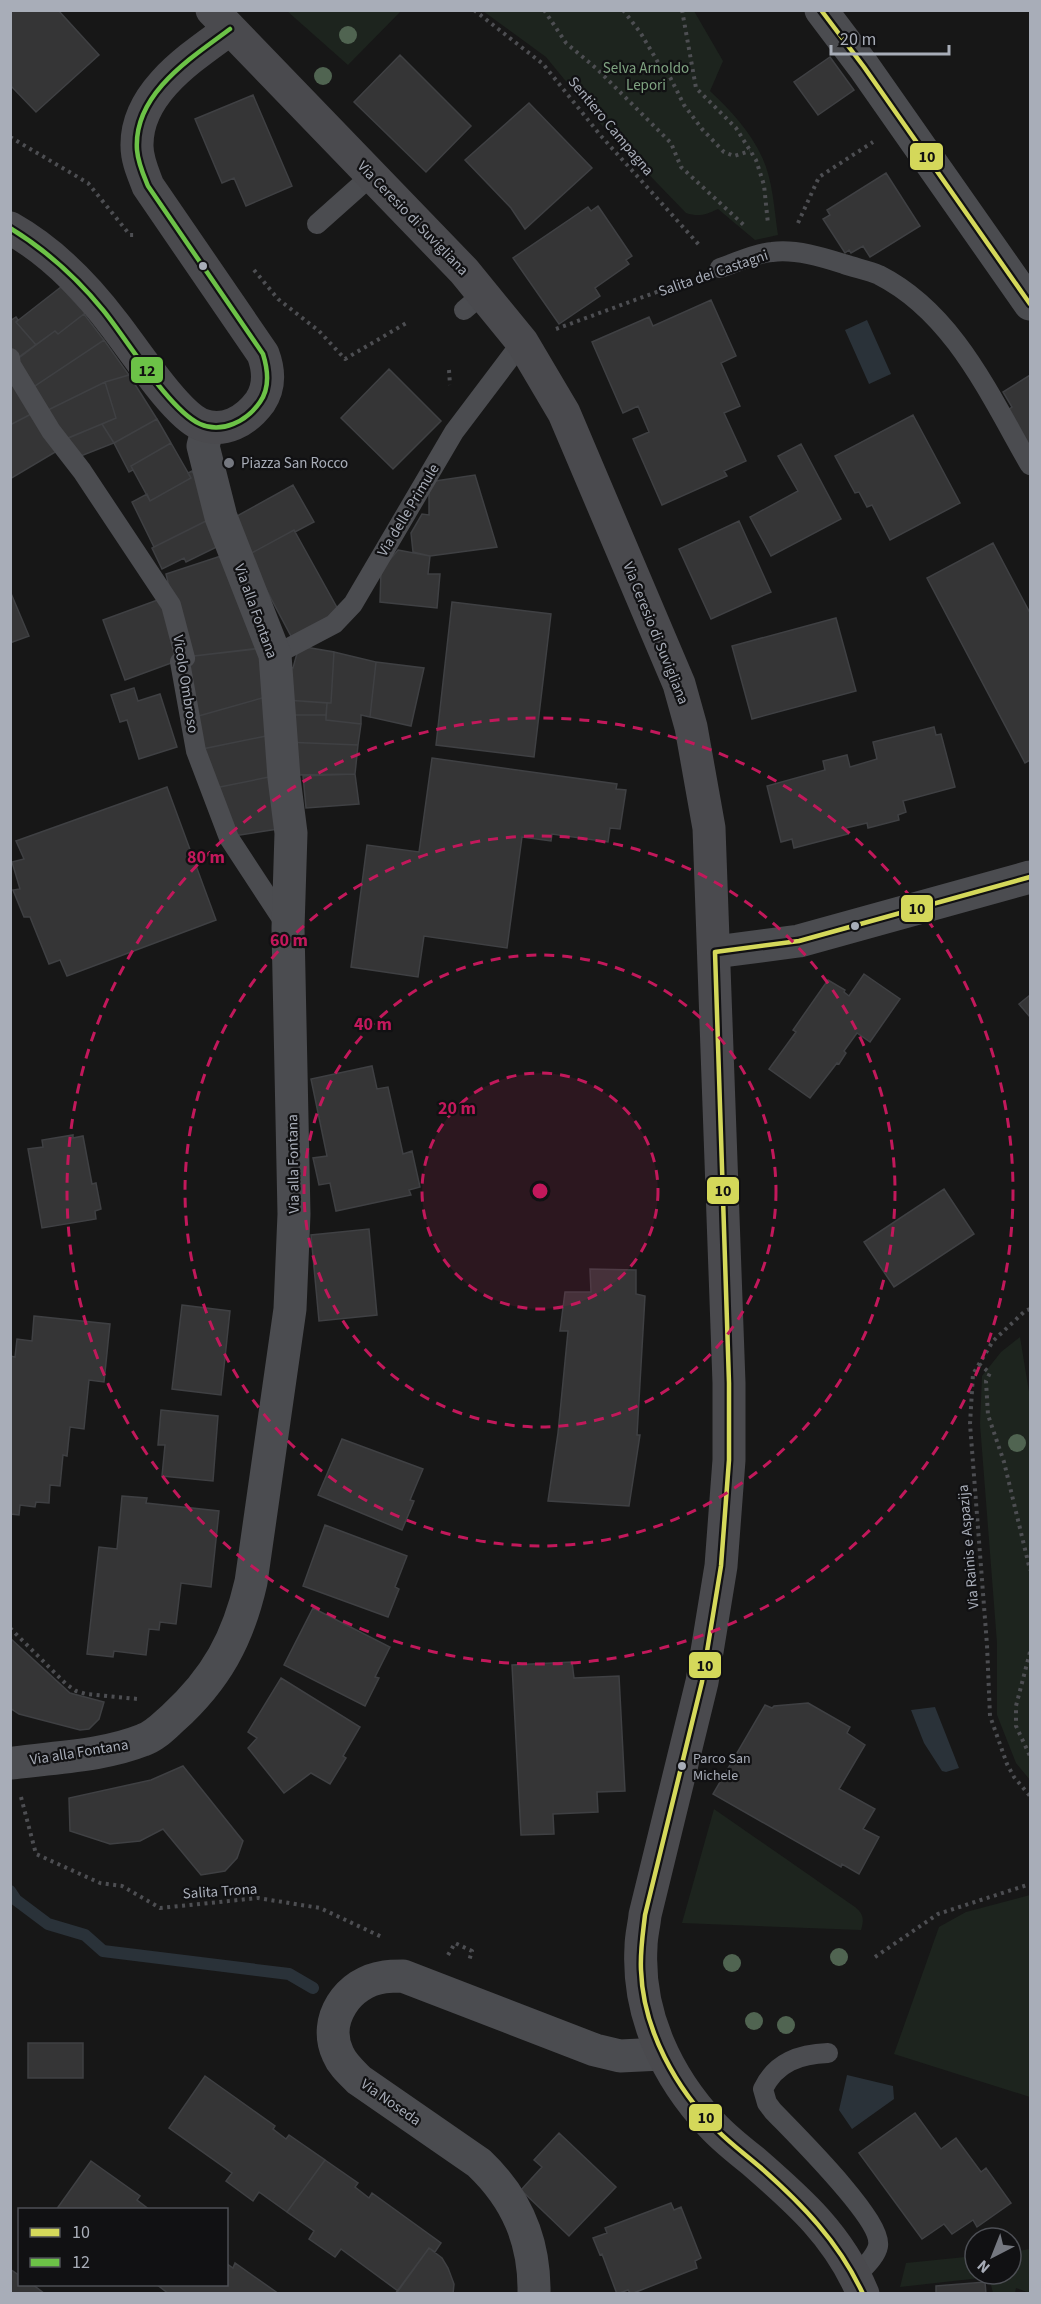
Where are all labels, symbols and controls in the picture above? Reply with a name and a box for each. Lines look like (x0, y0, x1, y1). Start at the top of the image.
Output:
scale bar (831, 18, 950, 56)
text: 20 m (840, 27, 876, 52)
park label: Selva Arnoldo Lepori (603, 58, 689, 96)
street label: Sentiero Campagna (563, 72, 658, 180)
line badge: 10 (909, 142, 944, 171)
text: 10 (919, 146, 935, 168)
street label: Via Ceresio di Suvigliana (352, 156, 473, 280)
street label: Salita dei Castagni (656, 245, 771, 302)
unlabelled marker (197, 260, 209, 272)
line badge: 12 (130, 356, 164, 384)
text: 12 (139, 360, 155, 382)
place label: Piazza San Rocco (241, 453, 348, 474)
marker: Piazza San Rocco (222, 456, 236, 470)
street label: Via delle Primule (372, 460, 444, 561)
street label: Via Ceresio di Suvigliana (617, 559, 694, 708)
street label: Via alla Fontana (229, 561, 282, 661)
street label: Vicolo Ombroso (167, 633, 204, 735)
text: 80 m (187, 845, 225, 870)
line badge: 10 (900, 894, 934, 923)
text: 10 (909, 898, 925, 920)
unlabelled marker (849, 920, 861, 932)
text: 60 m (270, 928, 308, 953)
text: 40 m (354, 1012, 392, 1037)
text: 20 m (438, 1096, 476, 1121)
street label: Via alla Fontana (282, 1114, 305, 1214)
line badge: 10 (706, 1176, 740, 1205)
text: 10 (715, 1180, 731, 1202)
centre of rings (530, 1181, 550, 1201)
street label: Via Rainis e Aspazija (953, 1484, 984, 1610)
line badge: 10 (688, 1651, 722, 1679)
text: 10 (697, 1655, 713, 1677)
street label: Via alla Fontana (28, 1734, 130, 1771)
place label: Parco San Michele (693, 1749, 751, 1786)
marker: Parco San Michele (676, 1760, 688, 1772)
street label: Salita Trona (182, 1878, 258, 1905)
street label: Via Noseda (356, 2074, 425, 2131)
line badge: 10 (688, 2103, 723, 2132)
text: 10 (698, 2107, 714, 2129)
legend (18, 2208, 228, 2286)
text: 10 (72, 2220, 90, 2245)
north arrow (963, 2226, 1023, 2286)
text: 12 (72, 2250, 90, 2275)
text: N (972, 2255, 995, 2278)

